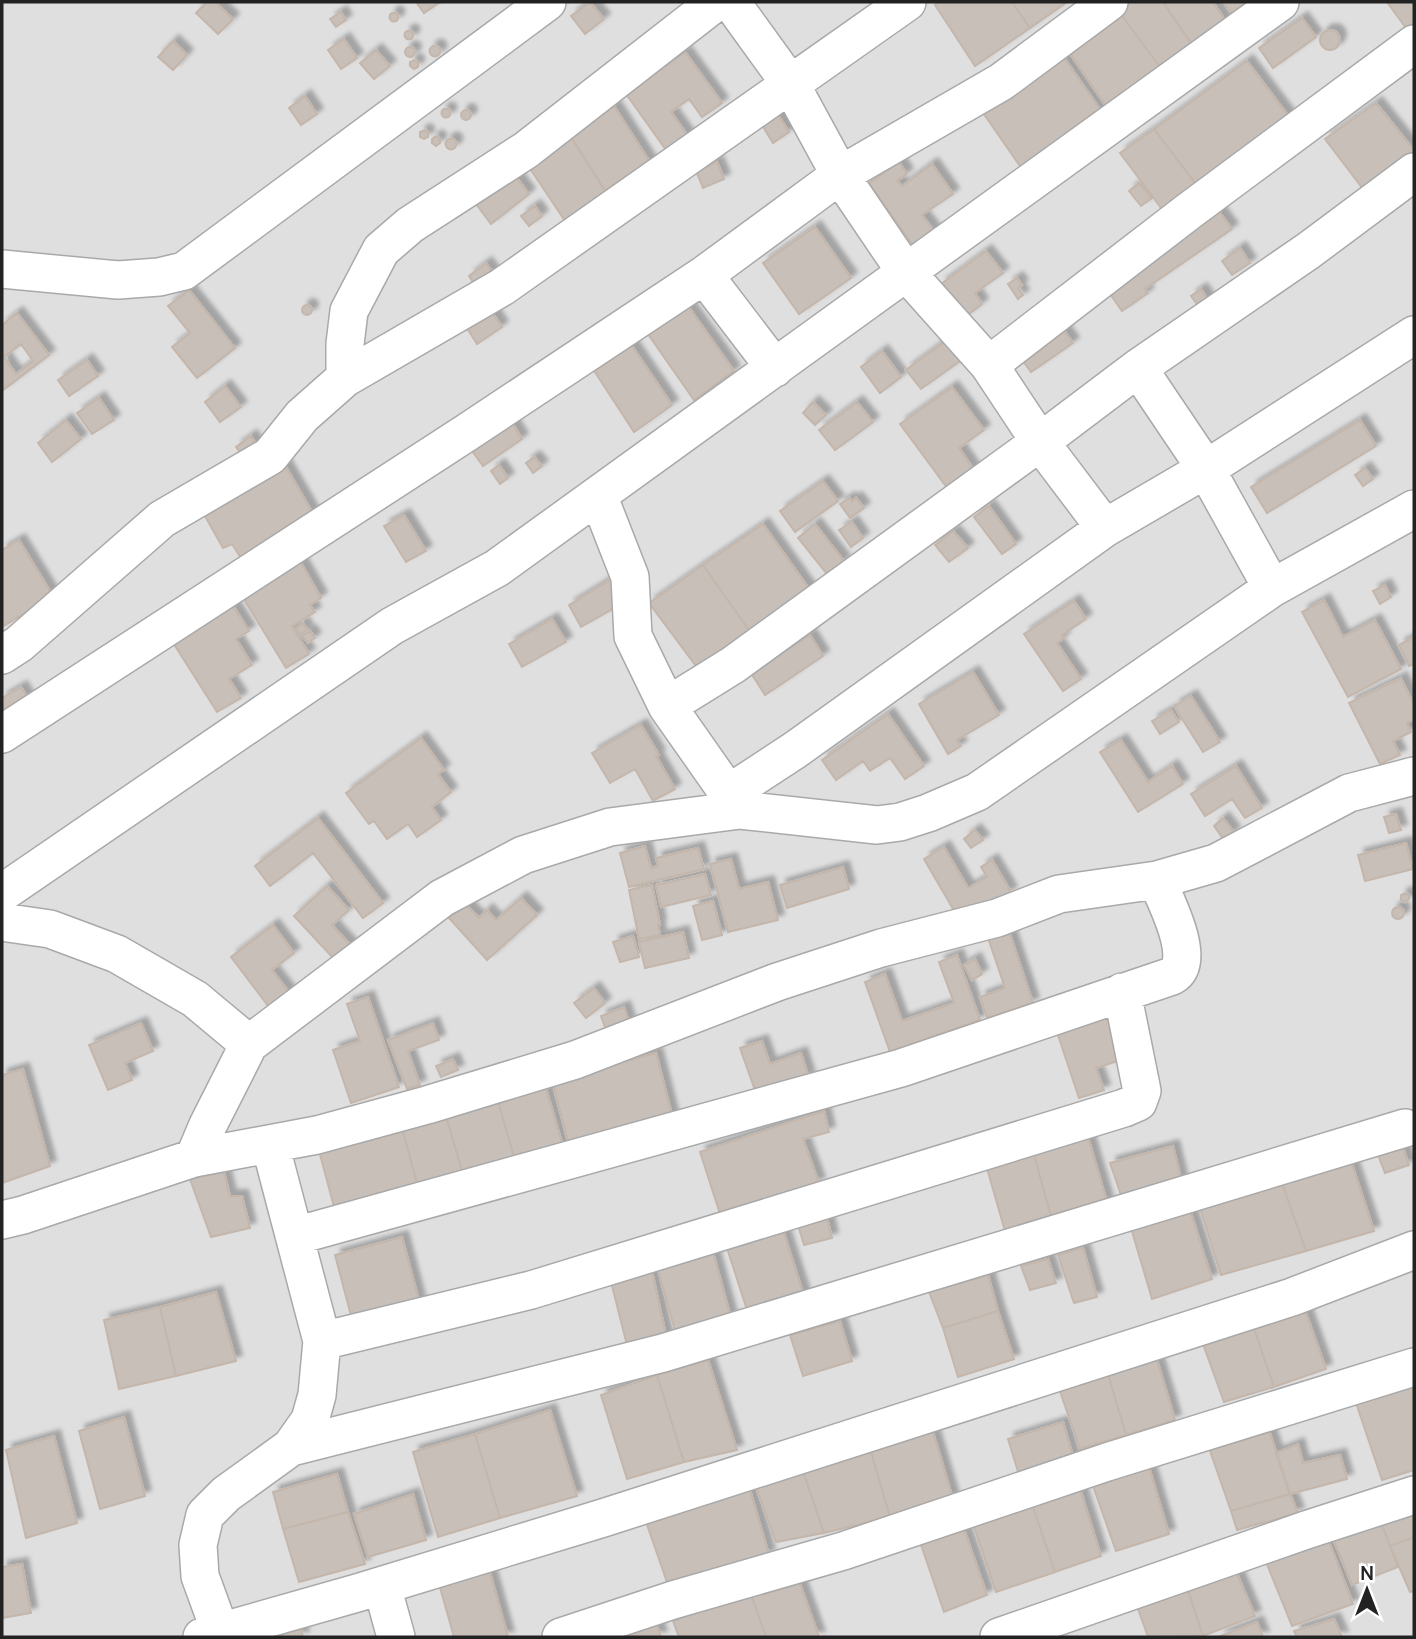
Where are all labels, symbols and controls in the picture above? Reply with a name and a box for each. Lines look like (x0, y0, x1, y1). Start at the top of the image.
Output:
north arrow (1332, 1555, 1402, 1625)
text: N (1360, 1560, 1374, 1586)

